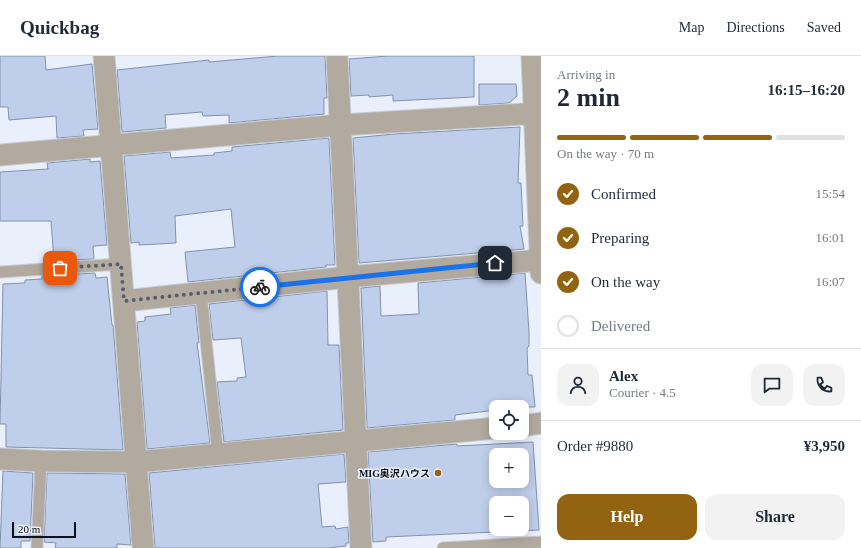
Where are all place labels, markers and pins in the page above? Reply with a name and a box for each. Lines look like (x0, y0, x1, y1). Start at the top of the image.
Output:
pin (478, 246, 512, 280)
pin (43, 251, 77, 285)
place label: MIG奥沢ハウス (359, 468, 430, 479)
marker: MIG奥沢ハウス (433, 468, 443, 478)

